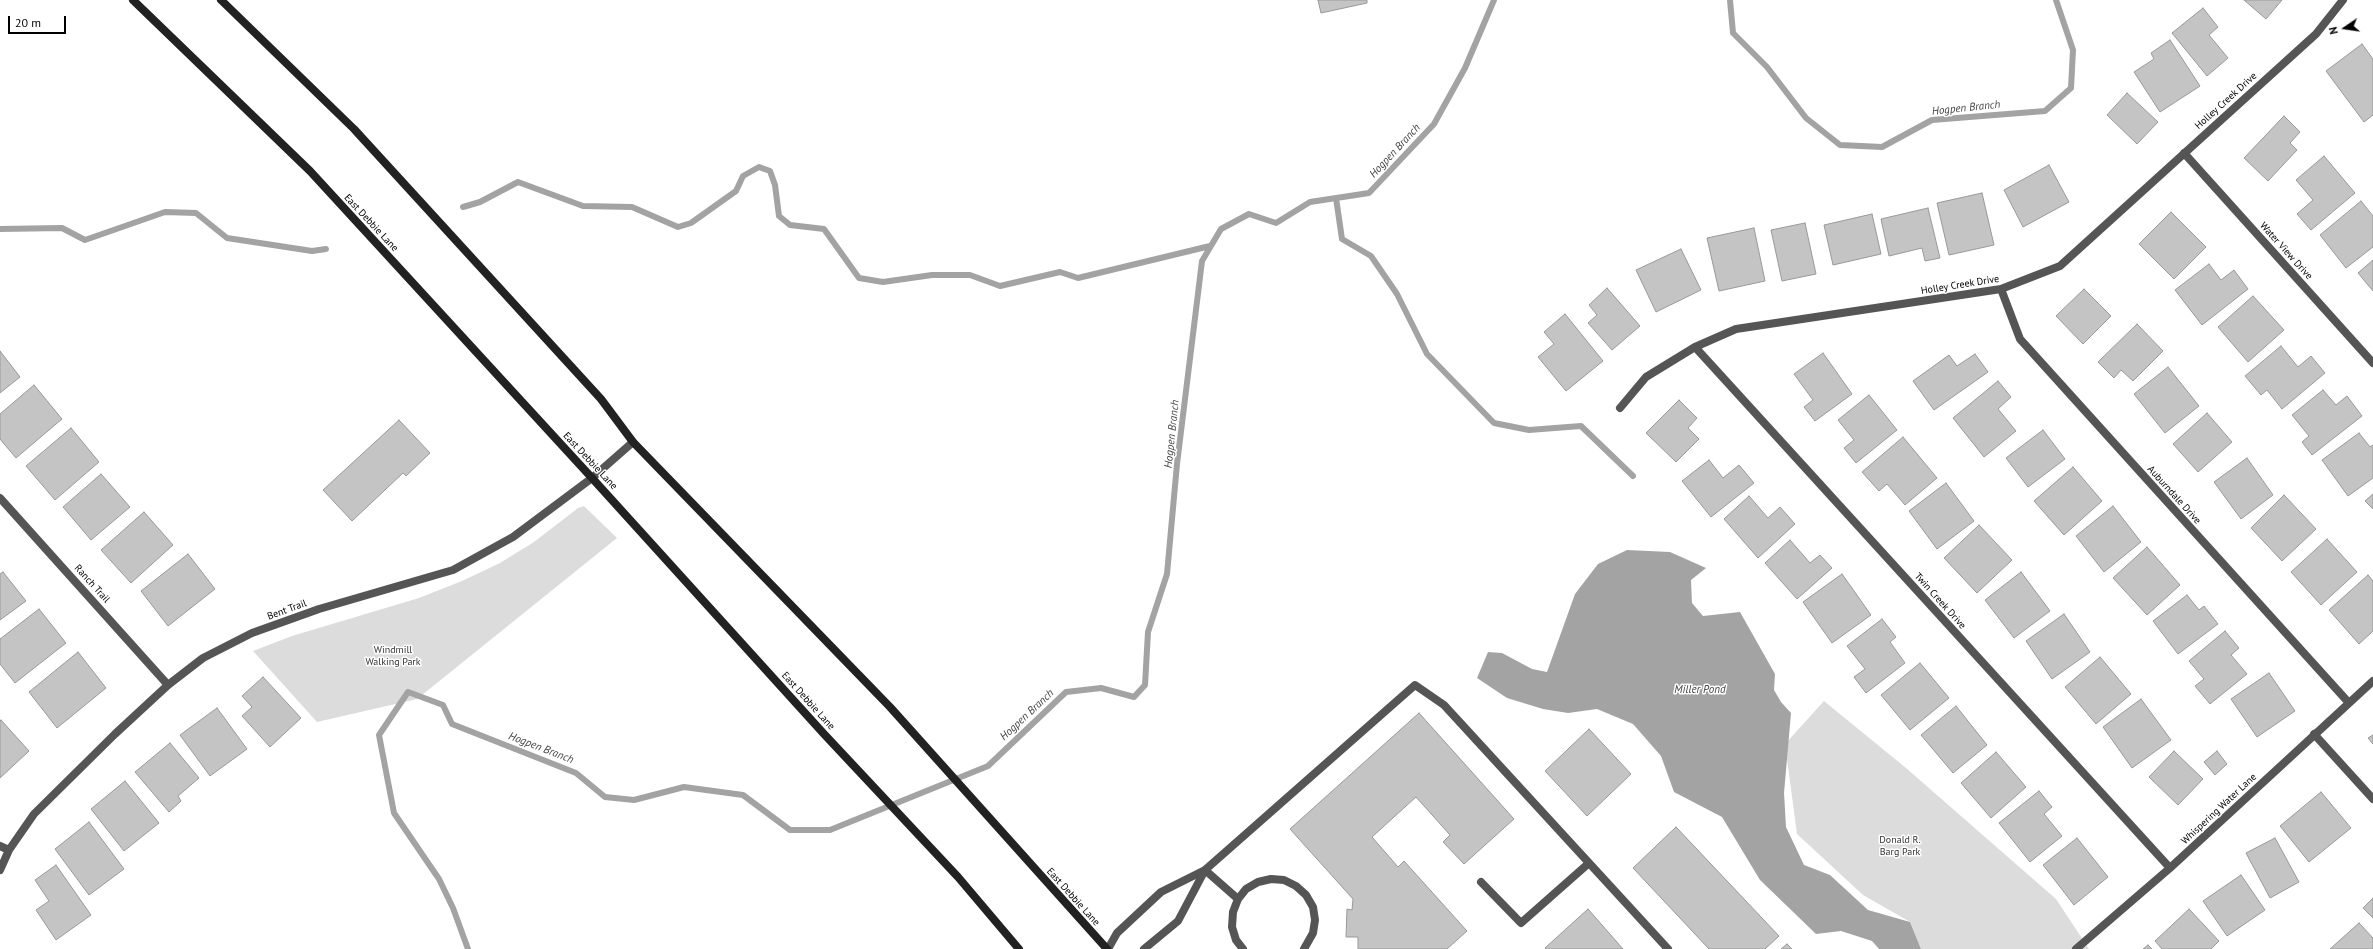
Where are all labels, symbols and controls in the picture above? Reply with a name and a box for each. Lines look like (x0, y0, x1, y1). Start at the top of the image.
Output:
scale bar (10, 8, 68, 34)
north arrow (2325, 8, 2365, 48)
text: 20 m (15, 15, 41, 30)
text: N (2326, 26, 2341, 36)
street label: Holley Creek Drive (2193, 70, 2259, 132)
water label: Hogpen Branch (1931, 98, 2001, 118)
water label: Hogpen Branch (1367, 121, 1423, 181)
street label: East Debbie Lane (341, 192, 401, 254)
street label: Water View Drive (2257, 220, 2315, 282)
street label: Holley Creek Drive (1920, 273, 2000, 297)
water label: Hogpen Branch (1162, 399, 1182, 469)
street label: East Debbie Lane (560, 430, 620, 492)
street label: Auburndale Drive (2145, 463, 2203, 527)
street label: Ranch Trail (72, 562, 112, 606)
street label: Twin Creek Drive (1912, 570, 1968, 632)
street label: Bent Trail (266, 597, 308, 623)
park label: Windmill Walking Park (365, 644, 421, 668)
street label: East Debbie Lane (779, 670, 837, 732)
water label: Miller Pond (1674, 683, 1726, 697)
water label: Hogpen Branch (997, 687, 1057, 743)
water label: Hogpen Branch (507, 730, 575, 766)
street label: Whispering Water Lane (2179, 771, 2259, 847)
park label: Donald R. Barg Park (1879, 834, 1921, 858)
street label: East Debbie Lane (1044, 866, 1102, 928)

